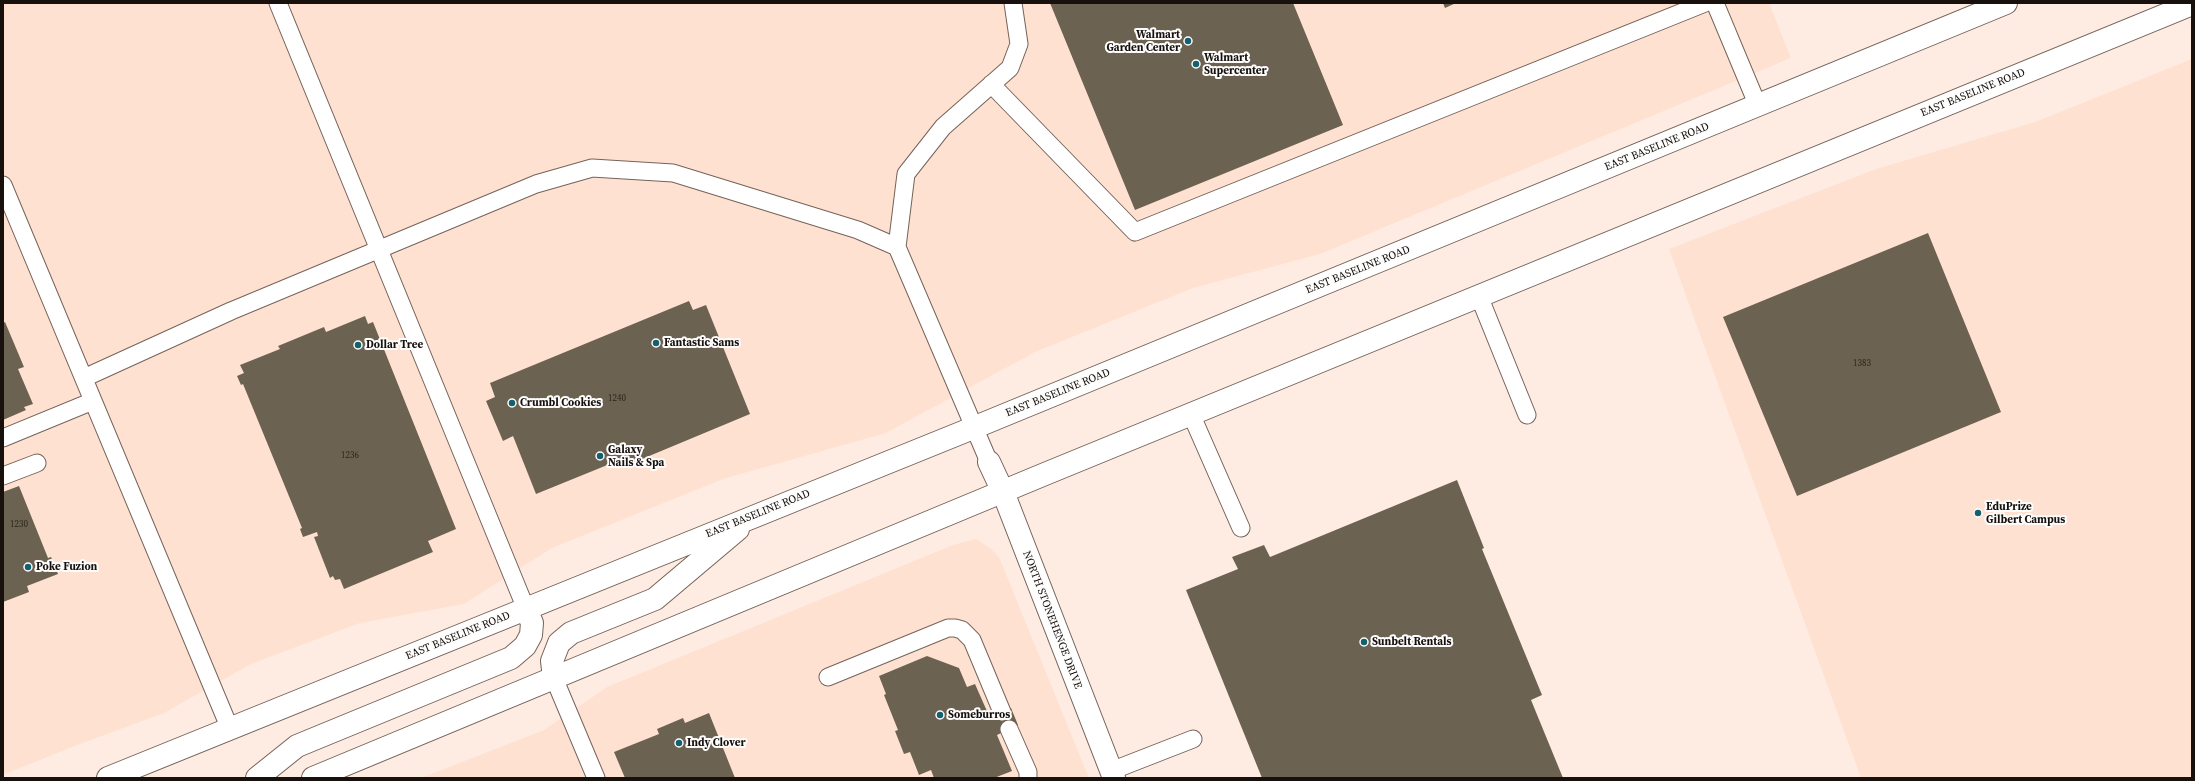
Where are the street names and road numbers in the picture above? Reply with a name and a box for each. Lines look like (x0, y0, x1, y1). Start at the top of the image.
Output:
street label: EAST BASELINE ROAD (1919, 66, 2027, 120)
street label: EAST BASELINE ROAD (1603, 120, 1711, 174)
street label: EAST BASELINE ROAD (1304, 243, 1412, 297)
street label: EAST BASELINE ROAD (1004, 366, 1112, 420)
street label: EAST BASELINE ROAD (704, 487, 812, 541)
street label: NORTH STONEHENGE DRIVE (1020, 549, 1084, 691)
street label: EAST BASELINE ROAD (404, 609, 512, 663)

